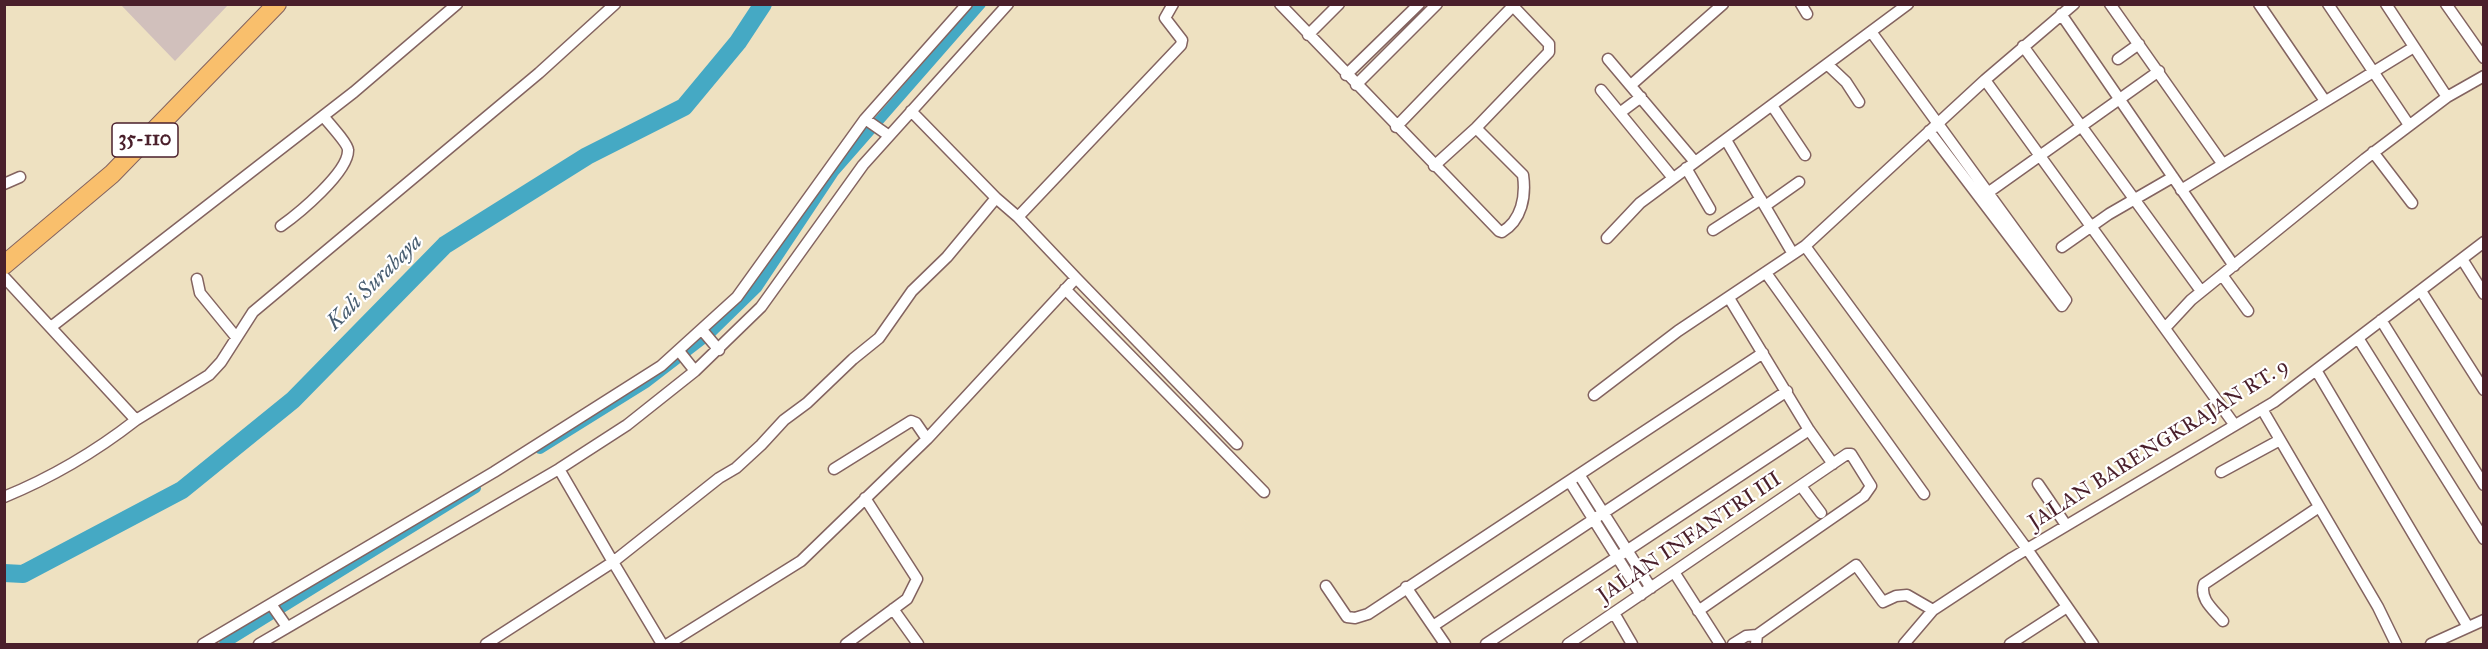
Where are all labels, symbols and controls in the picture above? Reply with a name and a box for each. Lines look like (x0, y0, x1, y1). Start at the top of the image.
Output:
road number: 35-110 (112, 123, 178, 157)
water label: Kali Surabaya (322, 230, 428, 336)
street label: JALAN BARENGKRAJAN RT. 9 (2024, 354, 2294, 536)
street label: JALAN INFANTRI III (1593, 467, 1787, 609)

